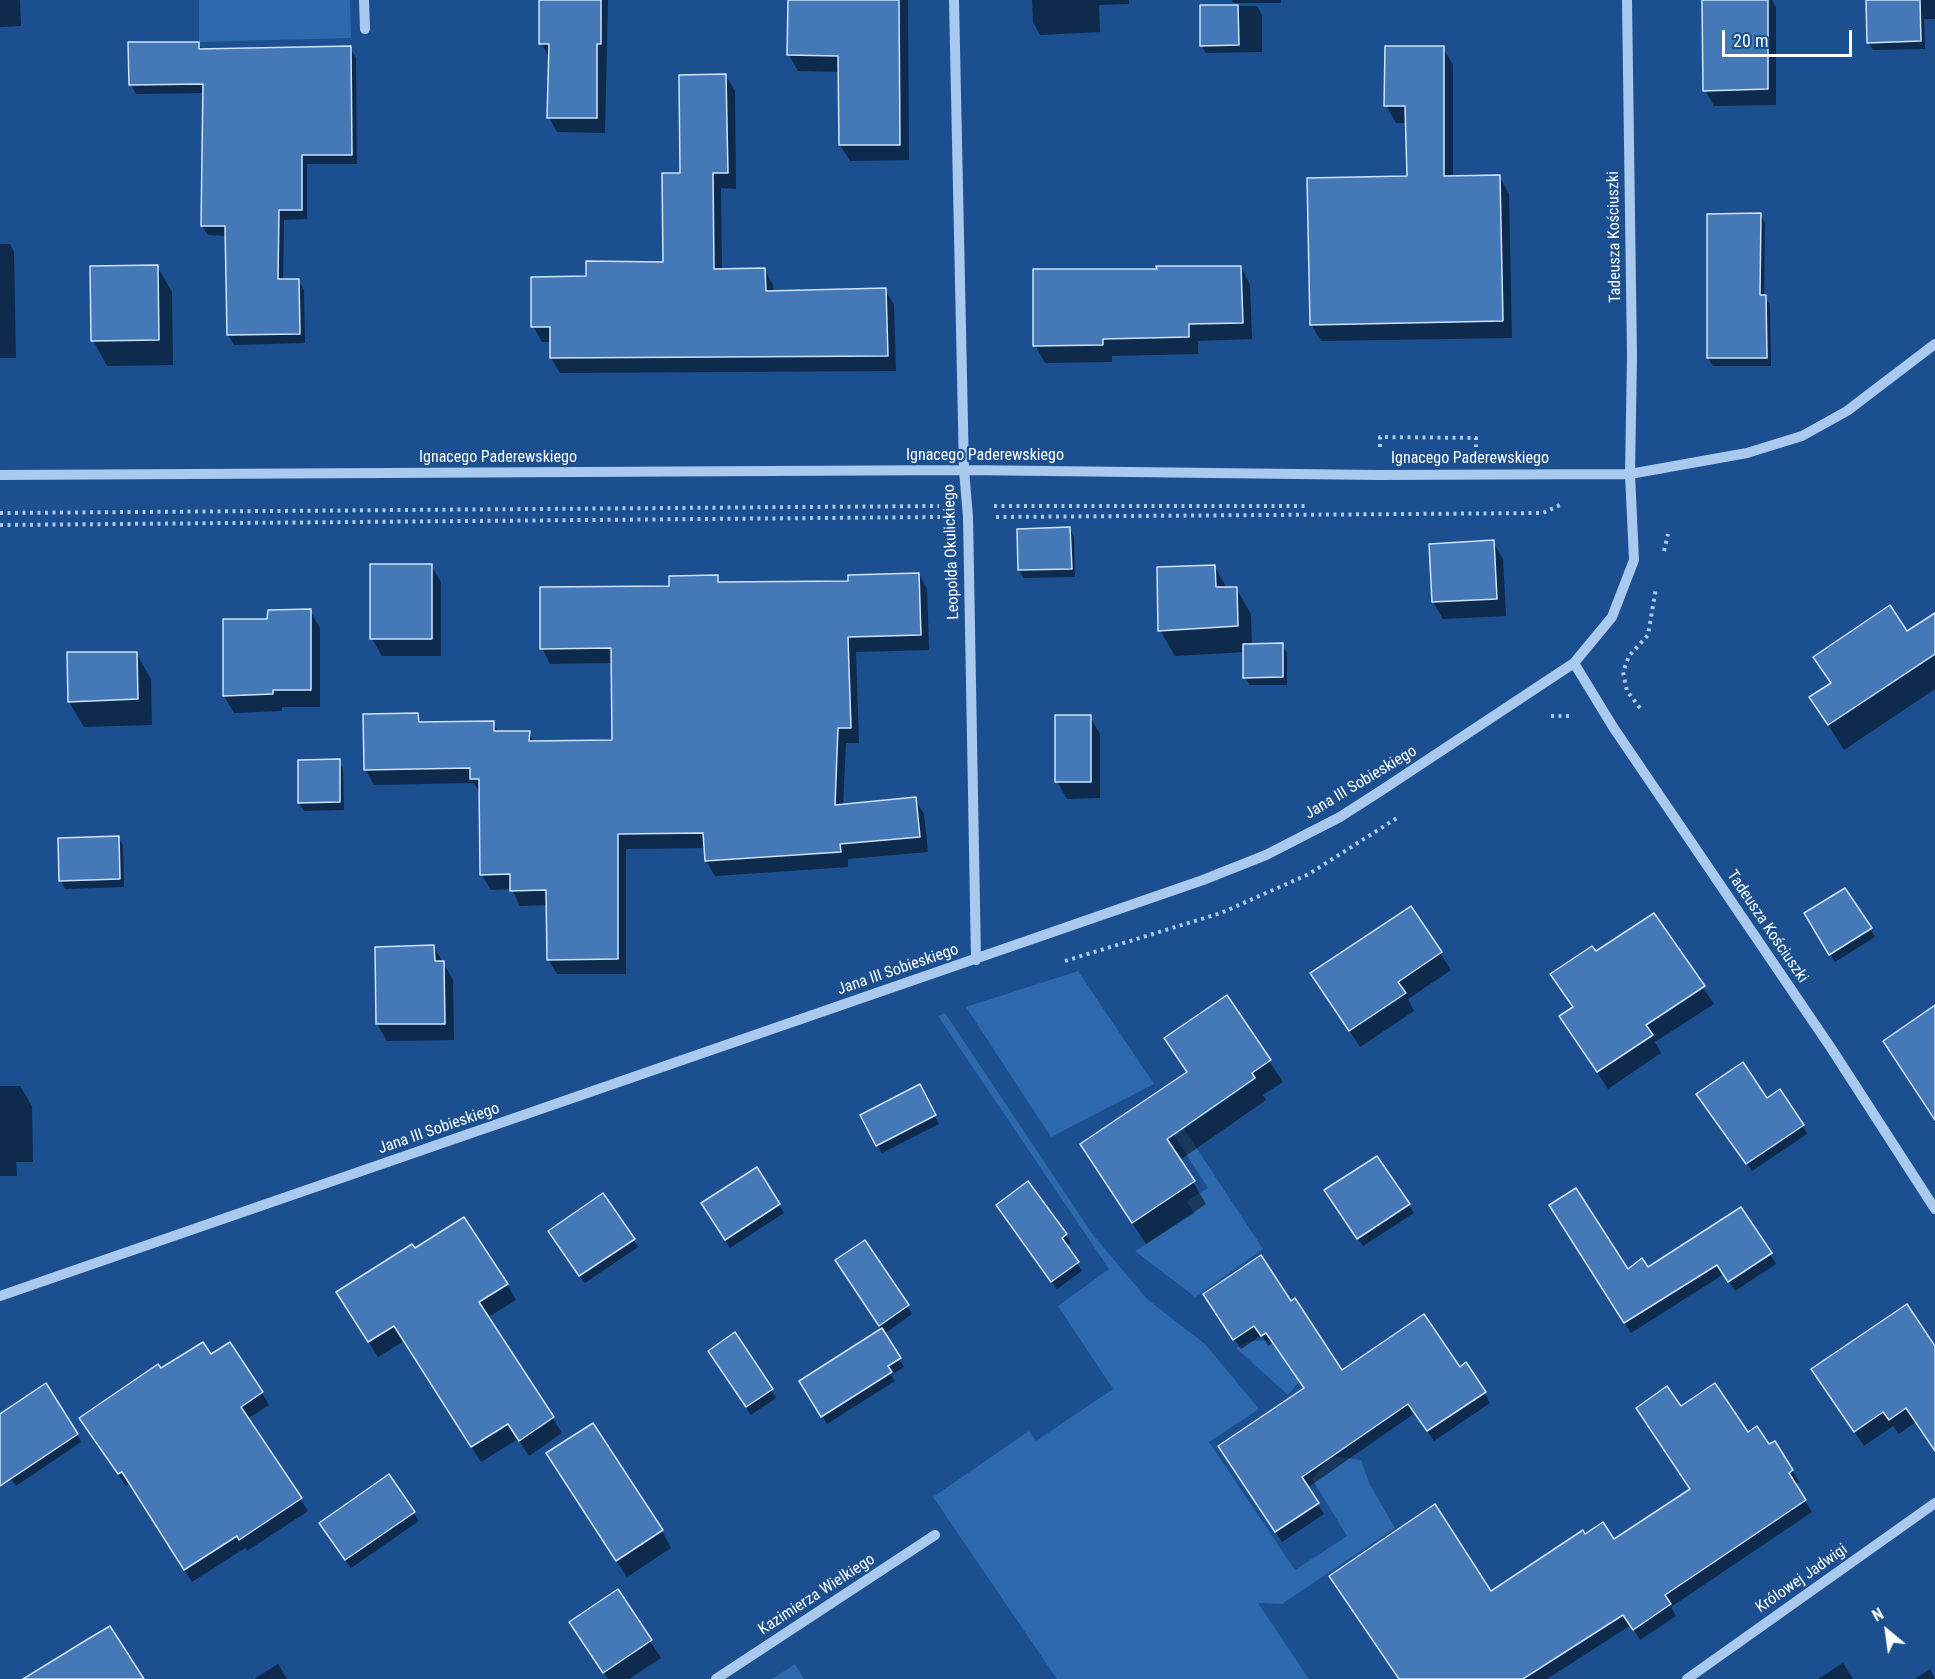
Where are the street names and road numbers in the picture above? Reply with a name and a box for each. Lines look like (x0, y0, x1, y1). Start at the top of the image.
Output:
street label: Tadeusza Kościuszki (1604, 171, 1626, 303)
street label: Ignacego Paderewskiego (906, 446, 1064, 466)
street label: Ignacego Paderewskiego (419, 448, 577, 468)
street label: Ignacego Paderewskiego (1391, 449, 1549, 469)
street label: Leopolda Okulickiego (940, 484, 964, 620)
street label: Jana III Sobieskiego (1302, 742, 1420, 824)
street label: Tadeusza Kościuszki (1722, 867, 1812, 987)
street label: Jana III Sobieskiego (835, 940, 961, 1000)
street label: Jana III Sobieskiego (376, 1099, 502, 1159)
street label: Królowej Jadwigi (1753, 1540, 1851, 1618)
street label: Kazimierza Wielkiego (755, 1550, 879, 1640)

